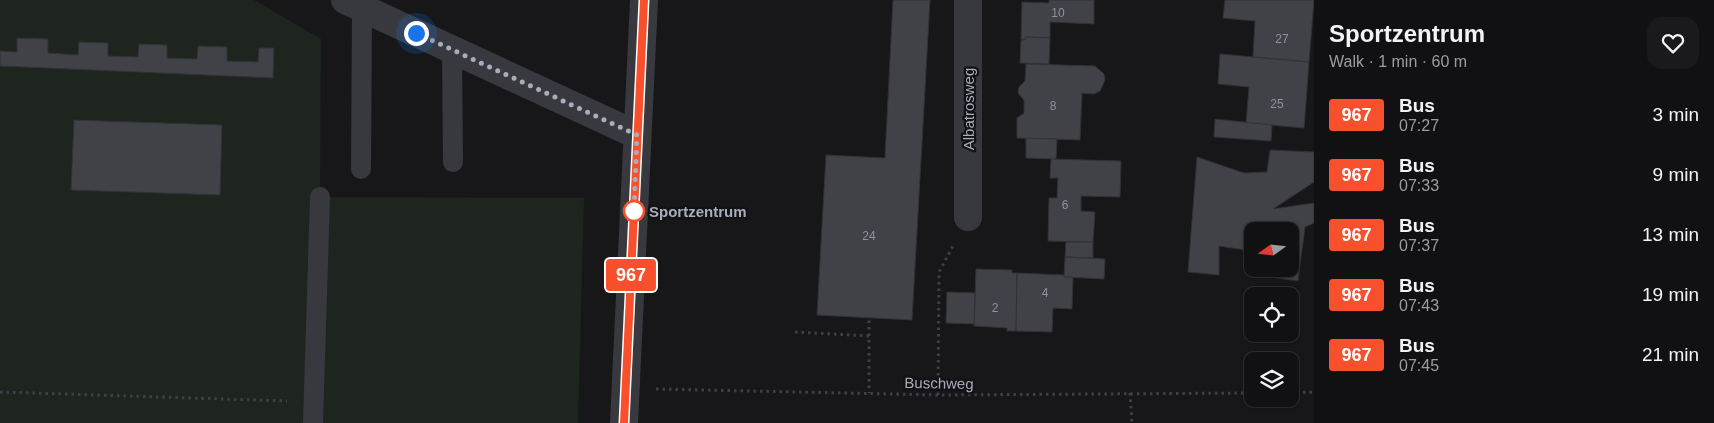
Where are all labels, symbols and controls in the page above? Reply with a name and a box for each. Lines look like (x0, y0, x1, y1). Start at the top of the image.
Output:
house number: 10 (1051, 6, 1065, 20)
button: heart (1647, 17, 1699, 69)
text: Sportzentrum (1329, 20, 1485, 47)
your location (404, 21, 429, 46)
house number: 27 (1275, 32, 1289, 46)
text: Walk · 1 min · 60 m (1329, 53, 1467, 70)
street label: Albatrosweg (960, 68, 977, 150)
text: Bus (1399, 95, 1435, 116)
house number: 25 (1270, 97, 1284, 111)
house number: 8 (1050, 99, 1057, 113)
text: 3 min (1653, 104, 1699, 125)
text: 967 (1341, 105, 1372, 125)
text: 07:27 (1399, 117, 1439, 134)
text: Bus (1399, 155, 1435, 176)
text: 9 min (1653, 164, 1699, 185)
text: 967 (1341, 165, 1372, 185)
text: 07:33 (1399, 177, 1439, 194)
house number: 6 (1062, 198, 1069, 212)
marker: Sportzentrum (623, 200, 645, 222)
place label: Sportzentrum (649, 203, 747, 220)
text: Bus (1399, 215, 1435, 236)
north arrow (1244, 222, 1299, 278)
map controls (1244, 222, 1299, 407)
text: 13 min (1642, 224, 1699, 245)
text: 967 (1341, 225, 1372, 245)
house number: 24 (862, 229, 876, 243)
text: 07:37 (1399, 237, 1439, 254)
line badge: 967 (602, 259, 660, 291)
text: 967 (616, 265, 646, 285)
text: Bus (1399, 275, 1435, 296)
text: 19 min (1642, 284, 1699, 305)
text: 967 (1341, 285, 1372, 305)
house number: 4 (1042, 286, 1049, 300)
button: locate (1244, 287, 1299, 342)
text: 07:43 (1399, 297, 1439, 314)
house number: 2 (992, 301, 999, 315)
text: Bus (1399, 335, 1435, 356)
text: 21 min (1642, 344, 1699, 365)
text: 967 (1341, 345, 1372, 365)
button: layers (1244, 352, 1299, 407)
text: 07:45 (1399, 357, 1439, 374)
street label: Buschweg (904, 374, 974, 392)

